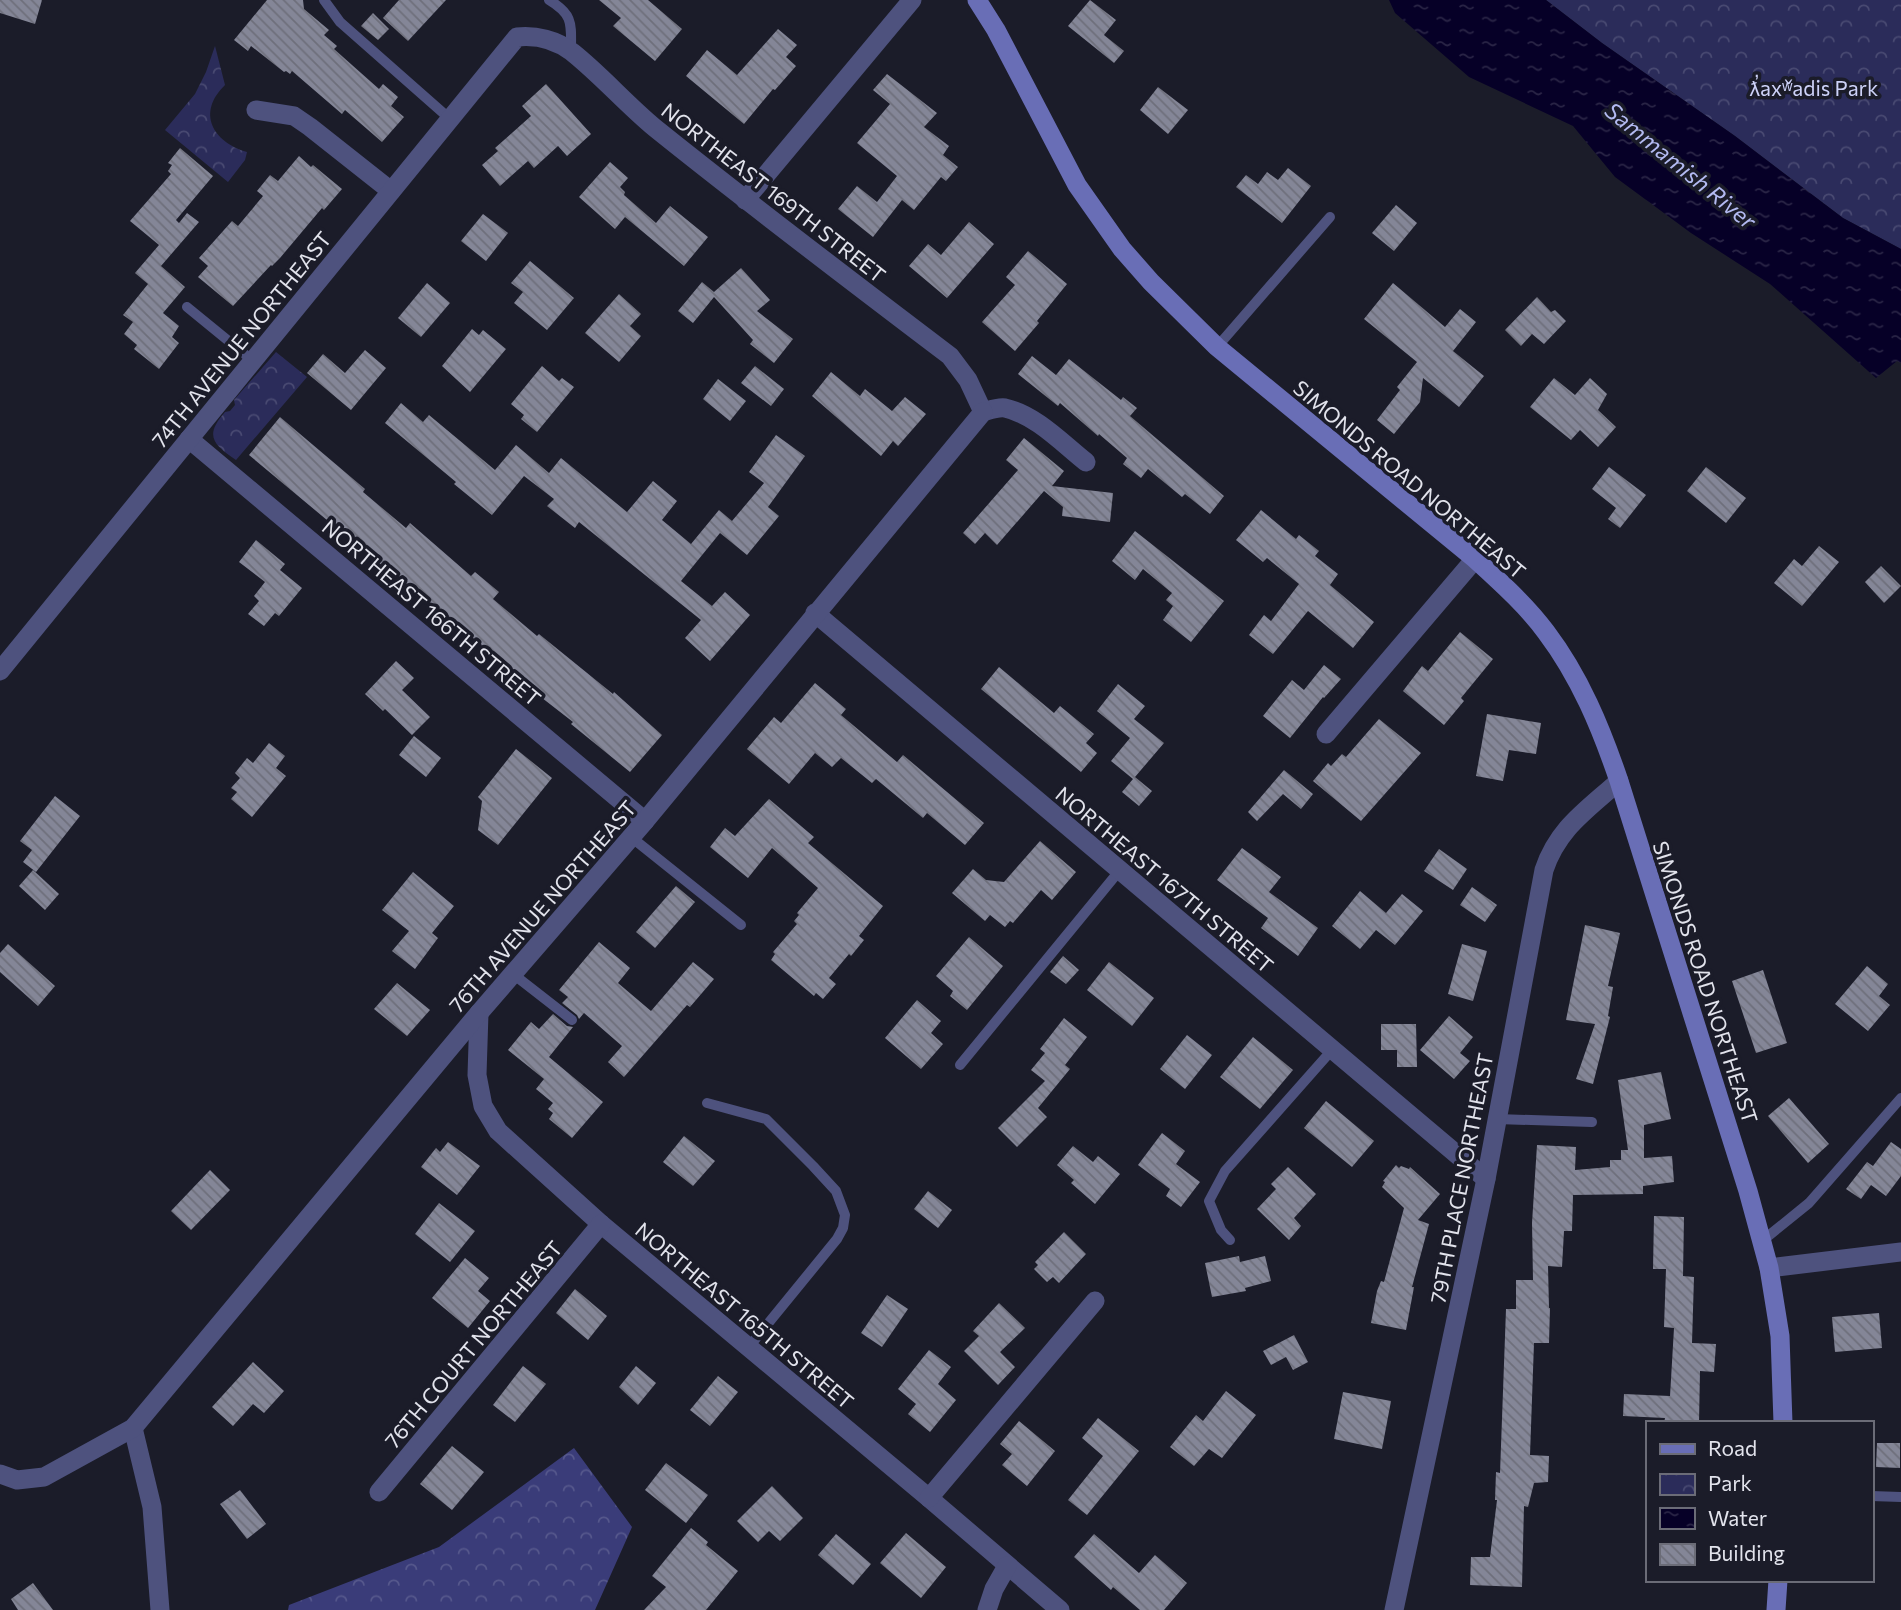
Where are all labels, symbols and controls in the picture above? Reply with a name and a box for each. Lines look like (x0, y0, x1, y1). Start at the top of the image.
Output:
park label: ƛ̕ax̌ʷadis Park (1750, 74, 1878, 100)
water label: Sammamish River (1600, 96, 1763, 235)
street label: NORTHEAST 169TH STREET (657, 97, 891, 287)
street label: 74TH AVENUE NORTHEAST (146, 226, 336, 452)
street label: SIMONDS ROAD NORTHEAST (1289, 375, 1531, 583)
street label: NORTHEAST 166TH STREET (318, 513, 546, 711)
street label: NORTHEAST 167TH STREET (1051, 781, 1279, 977)
street label: 76TH AVENUE NORTHEAST (443, 795, 641, 1017)
street label: SIMONDS ROAD NORTHEAST (1648, 838, 1764, 1126)
street label: 79TH PLACE NORTHEAST (1424, 1051, 1498, 1305)
street label: NORTHEAST 165TH STREET (631, 1216, 859, 1414)
street label: 76TH COURT NORTHEAST (379, 1235, 567, 1453)
legend (1646, 1421, 1873, 1582)
text: Road (1708, 1435, 1757, 1460)
text: Park (1708, 1470, 1752, 1495)
text: Water (1708, 1505, 1767, 1530)
text: Building (1708, 1540, 1785, 1565)

